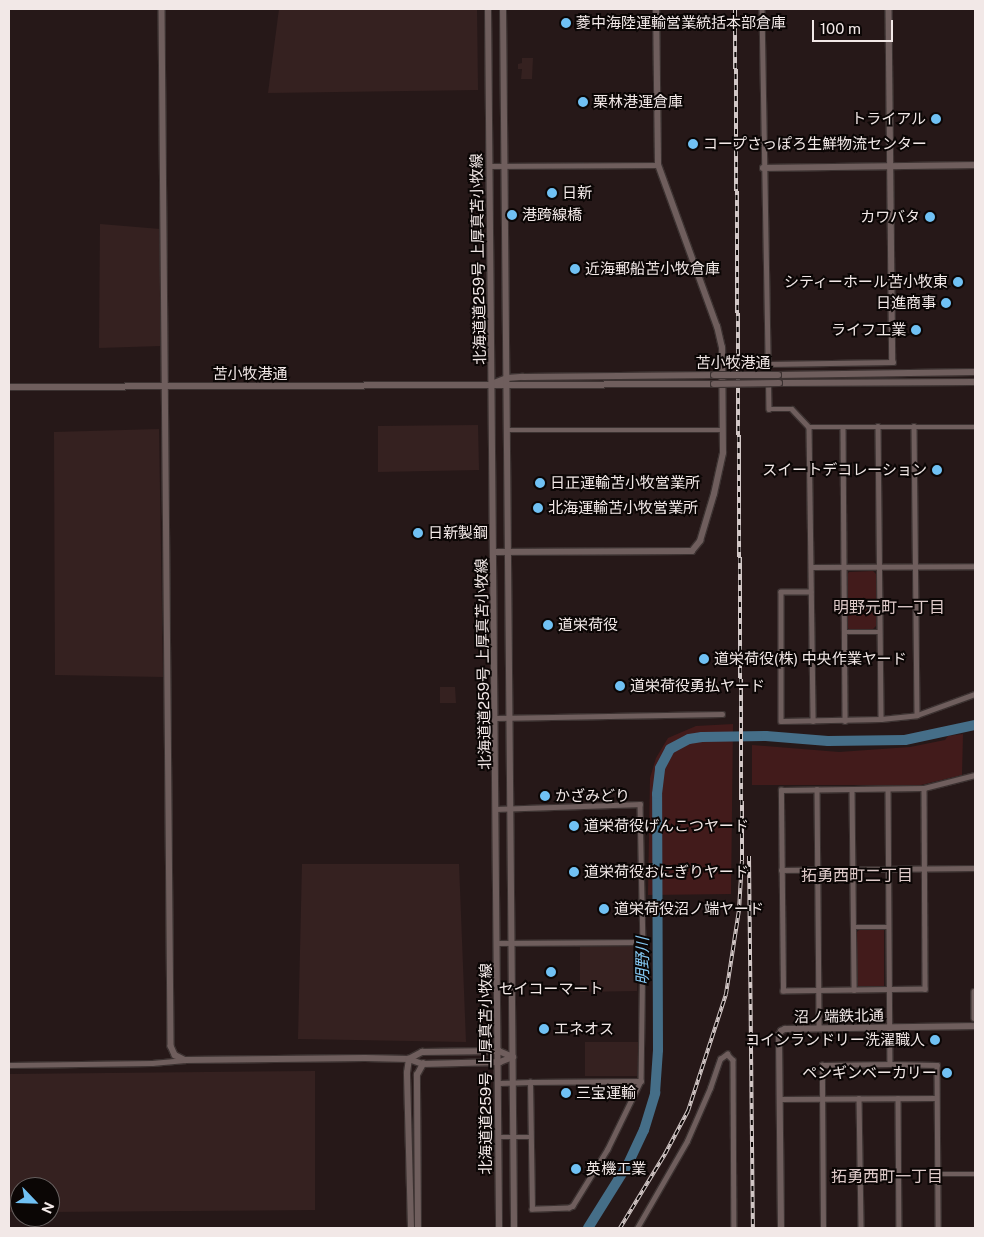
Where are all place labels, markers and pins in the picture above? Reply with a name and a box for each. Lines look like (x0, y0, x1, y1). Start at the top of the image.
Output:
place label: 菱中海陸運輸営業統括本部倉庫 (576, 14, 786, 32)
marker: 菱中海陸運輸営業統括本部倉庫 (560, 17, 572, 29)
place label: 栗林港運倉庫 (593, 93, 683, 111)
marker: 栗林港運倉庫 (577, 96, 589, 108)
place label: トライアル (851, 110, 926, 128)
marker: トライアル (930, 113, 942, 125)
place label: コープさっぽろ生鮮物流センター (703, 135, 928, 153)
marker: コープさっぽろ生鮮物流センター (687, 138, 699, 150)
place label: 日新 (562, 184, 592, 202)
marker: 日新 (546, 187, 558, 199)
place label: 港跨線橋 (522, 206, 582, 224)
place label: カワバタ (860, 208, 920, 226)
marker: 港跨線橋 (506, 209, 518, 221)
marker: カワバタ (924, 211, 936, 223)
place label: 近海郵船苫小牧倉庫 (585, 260, 720, 278)
marker: 近海郵船苫小牧倉庫 (569, 263, 581, 275)
place label: シティーホール苫小牧東 (783, 273, 948, 291)
marker: シティーホール苫小牧東 (952, 276, 964, 288)
place label: 日進商事 (876, 294, 936, 312)
marker: 日進商事 (940, 297, 952, 309)
place label: ライフ工業 (831, 321, 906, 339)
marker: ライフ工業 (910, 324, 922, 336)
place label: スイートデコレーション (762, 461, 927, 479)
marker: スイートデコレーション (931, 464, 943, 476)
place label: 日正運輸苫小牧営業所 (550, 474, 700, 492)
marker: 日正運輸苫小牧営業所 (534, 477, 546, 489)
place label: 北海運輸苫小牧営業所 (548, 499, 698, 517)
marker: 北海運輸苫小牧営業所 (532, 502, 544, 514)
place label: 日新製鋼 (428, 524, 488, 542)
marker: 日新製鋼 (412, 527, 424, 539)
place label: 道栄荷役 (558, 616, 618, 634)
marker: 道栄荷役 (542, 619, 554, 631)
place label: 道栄荷役(株) 中央作業ヤード (714, 650, 907, 668)
marker: 道栄荷役(株) 中央作業ヤード (698, 653, 710, 665)
place label: 道栄荷役勇払ヤード (630, 677, 765, 695)
marker: 道栄荷役勇払ヤード (614, 680, 626, 692)
place label: かざみどり (555, 787, 630, 805)
marker: かざみどり (539, 790, 551, 802)
place label: 道栄荷役げんこつヤード (584, 817, 749, 835)
marker: 道栄荷役げんこつヤード (568, 820, 580, 832)
place label: 道栄荷役おにぎりヤード (584, 863, 749, 881)
marker: 道栄荷役おにぎりヤード (568, 866, 580, 878)
place label: 道栄荷役沼ノ端ヤード (614, 900, 764, 918)
marker: 道栄荷役沼ノ端ヤード (598, 903, 610, 915)
marker: セイコーマート (545, 966, 557, 978)
place label: セイコーマート (499, 980, 603, 998)
place label: エネオス (554, 1020, 614, 1038)
marker: エネオス (538, 1023, 550, 1035)
place label: コインランドリー洗濯職人 (745, 1031, 925, 1049)
marker: コインランドリー洗濯職人 (929, 1034, 941, 1046)
place label: ペンギンベーカリー (802, 1064, 937, 1082)
marker: ペンギンベーカリー (941, 1067, 953, 1079)
place label: 三宝運輸 (576, 1084, 636, 1102)
marker: 三宝運輸 (560, 1087, 572, 1099)
place label: 英機工業 (586, 1160, 646, 1178)
marker: 英機工業 (570, 1163, 582, 1175)

